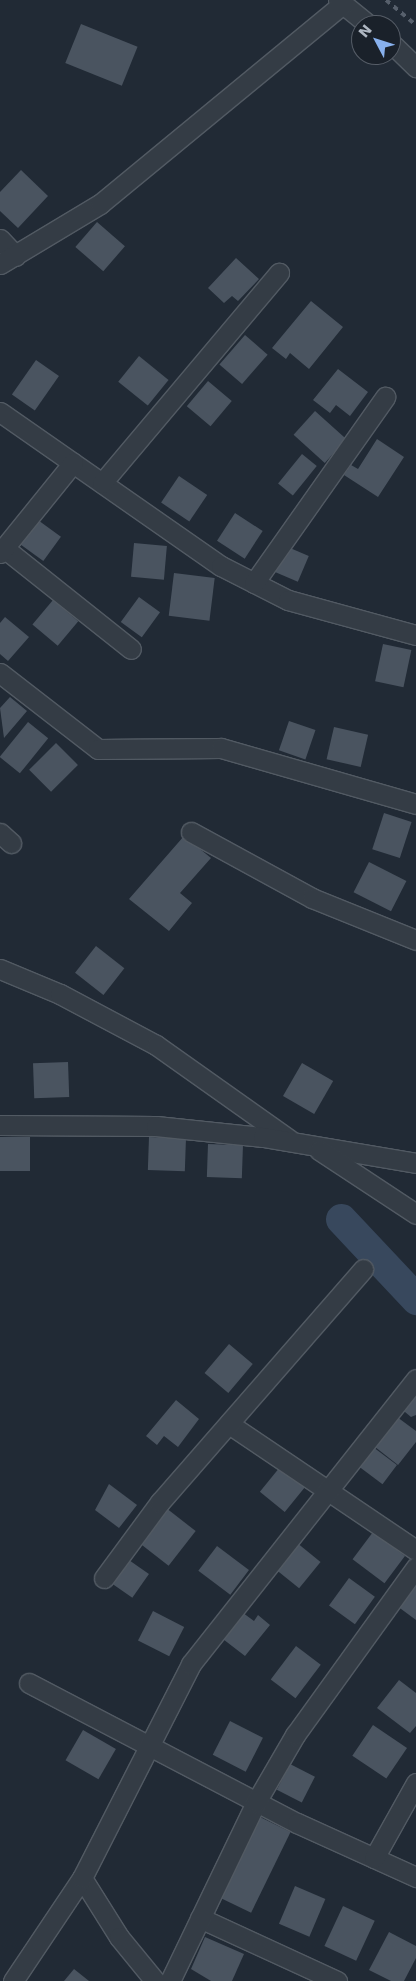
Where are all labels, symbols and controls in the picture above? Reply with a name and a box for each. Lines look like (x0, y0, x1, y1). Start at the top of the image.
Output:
north arrow (351, 15, 401, 65)
text: N (355, 21, 375, 41)

